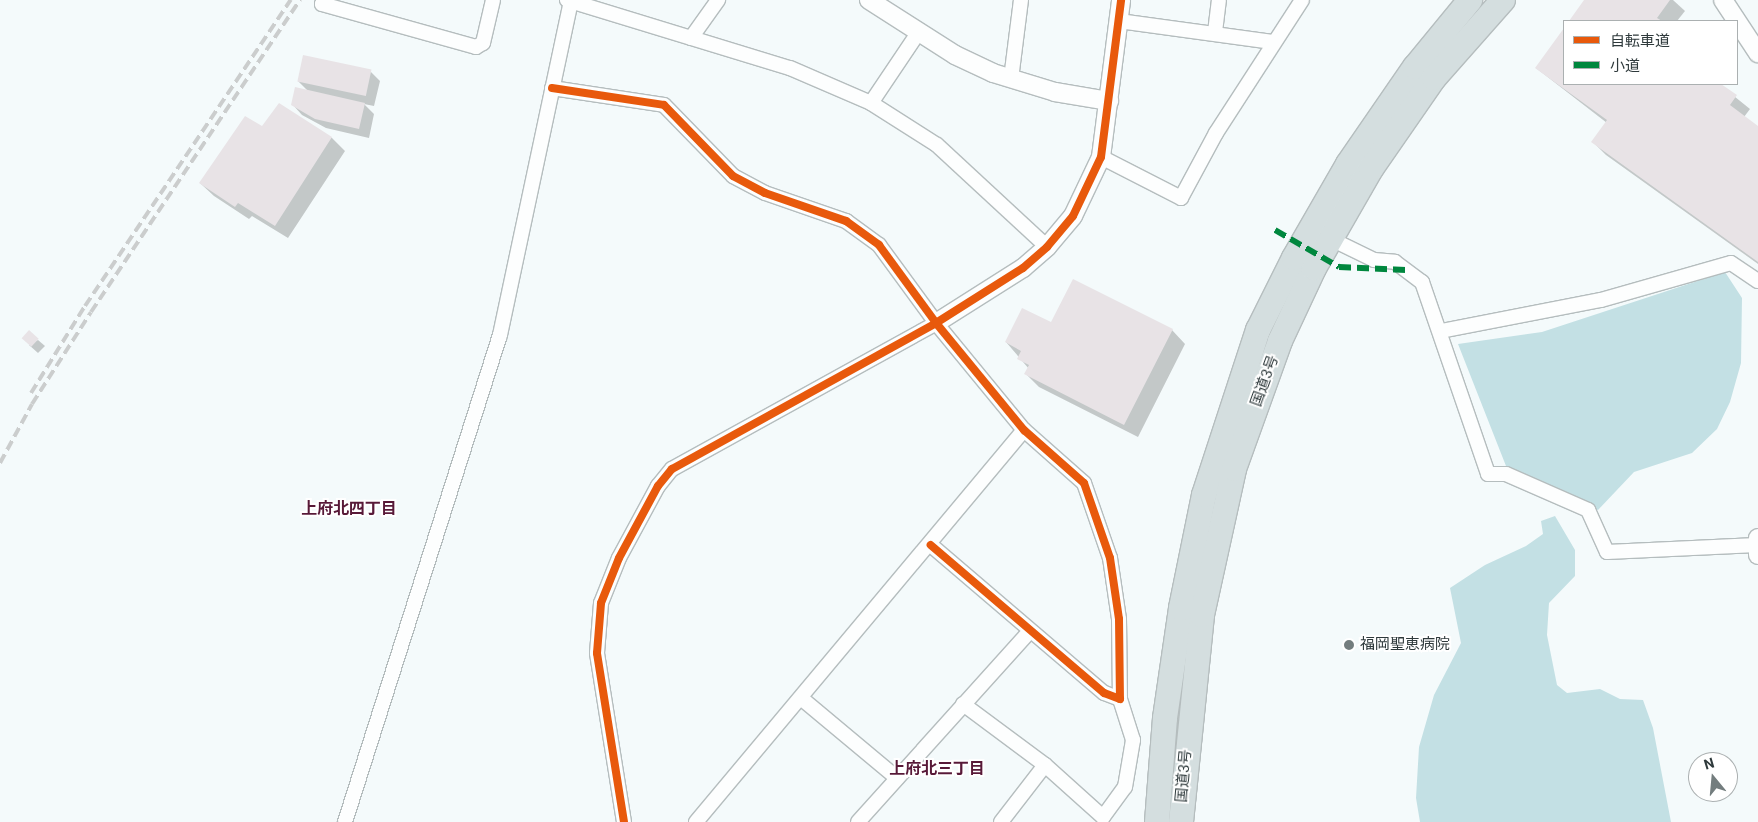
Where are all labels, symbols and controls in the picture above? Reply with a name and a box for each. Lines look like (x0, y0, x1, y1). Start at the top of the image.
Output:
legend (1563, 20, 1738, 85)
text: 自転車道 (1610, 32, 1670, 50)
text: 小道 (1610, 57, 1640, 75)
street label: 国道3号 (1247, 353, 1283, 409)
district label: 上府北四丁目 (301, 499, 397, 519)
place label: 福岡聖恵病院 (1360, 636, 1450, 654)
marker: 福岡聖恵病院 (1342, 638, 1356, 652)
street label: 国道3号 (1173, 749, 1195, 803)
north arrow (1688, 752, 1738, 802)
text: N (1702, 755, 1716, 773)
district label: 上府北三丁目 (889, 759, 985, 779)

